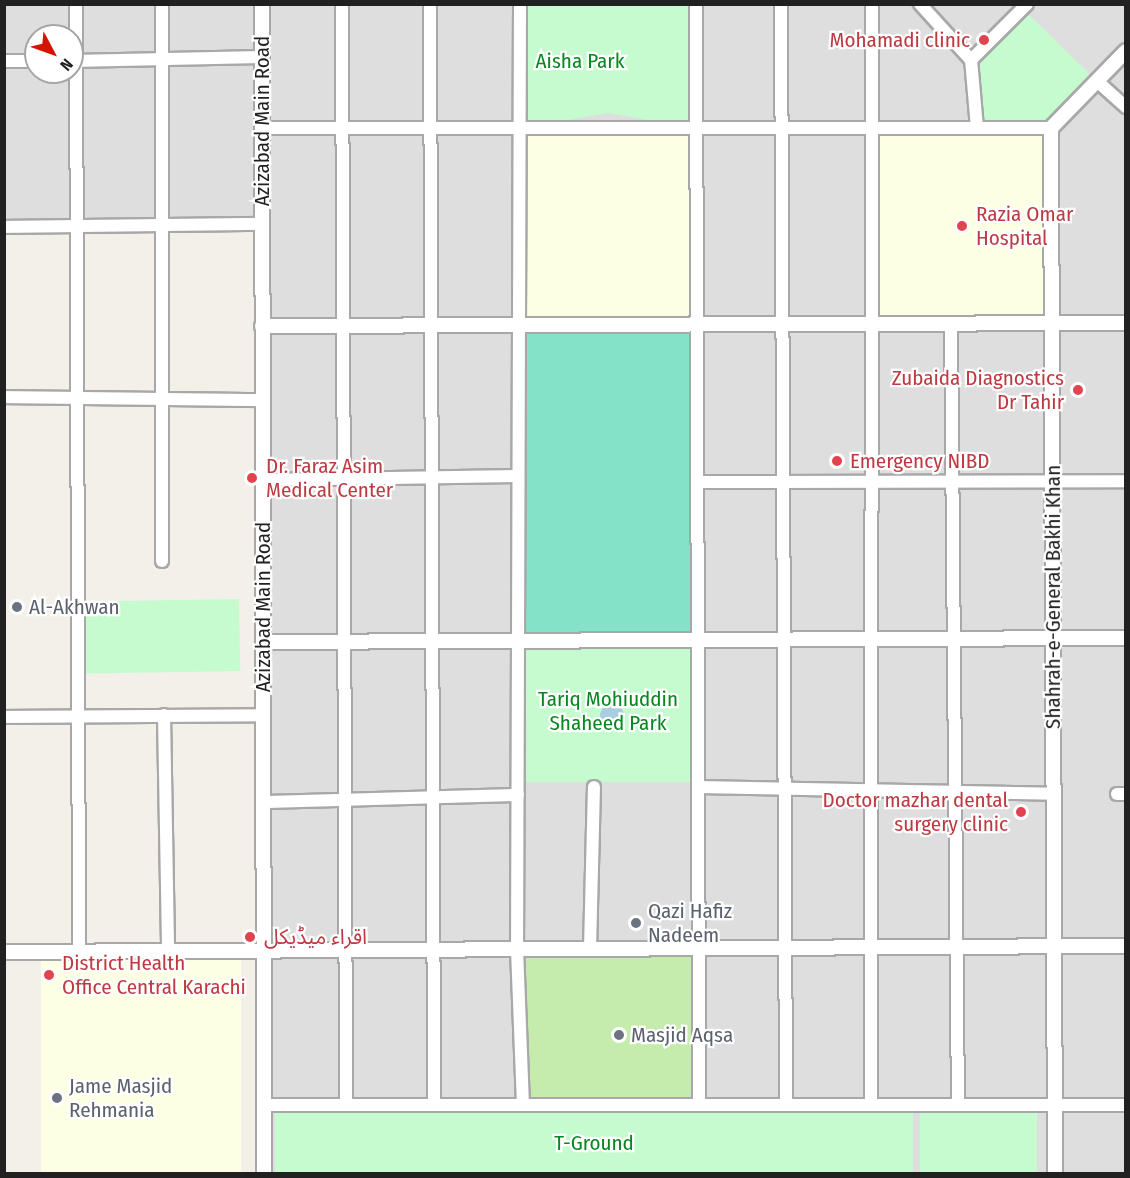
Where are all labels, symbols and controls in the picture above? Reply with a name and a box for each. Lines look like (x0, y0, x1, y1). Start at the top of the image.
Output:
north arrow (24, 24, 84, 84)
place label: Mohamadi clinic (830, 27, 970, 53)
marker: Mohamadi clinic (975, 31, 993, 49)
street label: Azizabad Main Road (249, 36, 275, 206)
park label: Aisha Park (536, 48, 624, 74)
text: N (56, 55, 77, 75)
place label: Razia Omar Hospital (976, 201, 1073, 251)
marker: Razia Omar Hospital (953, 217, 971, 235)
place label: Zubaida Diagnostics Dr Tahir (892, 365, 1064, 415)
marker: Zubaida Diagnostics Dr Tahir (1069, 381, 1087, 399)
place label: Emergency NIBD (850, 448, 989, 474)
marker: Emergency NIBD (828, 452, 846, 470)
place label: Dr. Faraz Asim Medical Center (266, 453, 393, 503)
street label: Shahrah-e-General Bakhi Khan (1040, 465, 1066, 729)
marker: Dr. Faraz Asim Medical Center (243, 469, 261, 487)
street label: Azizabad Main Road (250, 522, 276, 692)
place label: Al-Akhwan (29, 594, 120, 620)
marker: Al-Akhwan (10, 600, 24, 614)
park label: Tariq Mohiuddin Shaheed Park (538, 686, 678, 736)
place label: Doctor mazhar dental surgery clinic (823, 787, 1008, 837)
marker: Doctor mazhar dental surgery clinic (1012, 803, 1030, 821)
place label: Qazi Hafiz Nadeem (648, 898, 732, 948)
marker: Qazi Hafiz Nadeem (629, 916, 643, 930)
place label: اقراء میڈیکل (264, 924, 367, 950)
marker: اقراء میڈیکل (241, 928, 259, 946)
place label: District Health Office Central Karachi (62, 950, 246, 1000)
marker: District Health Office Central Karachi (40, 966, 58, 984)
place label: Masjid Aqsa (631, 1022, 733, 1048)
marker: Masjid Aqsa (612, 1028, 626, 1042)
place label: Jame Masjid Rehmania (69, 1073, 172, 1123)
marker: Jame Masjid Rehmania (50, 1091, 64, 1105)
park label: T-Ground (554, 1130, 634, 1156)

